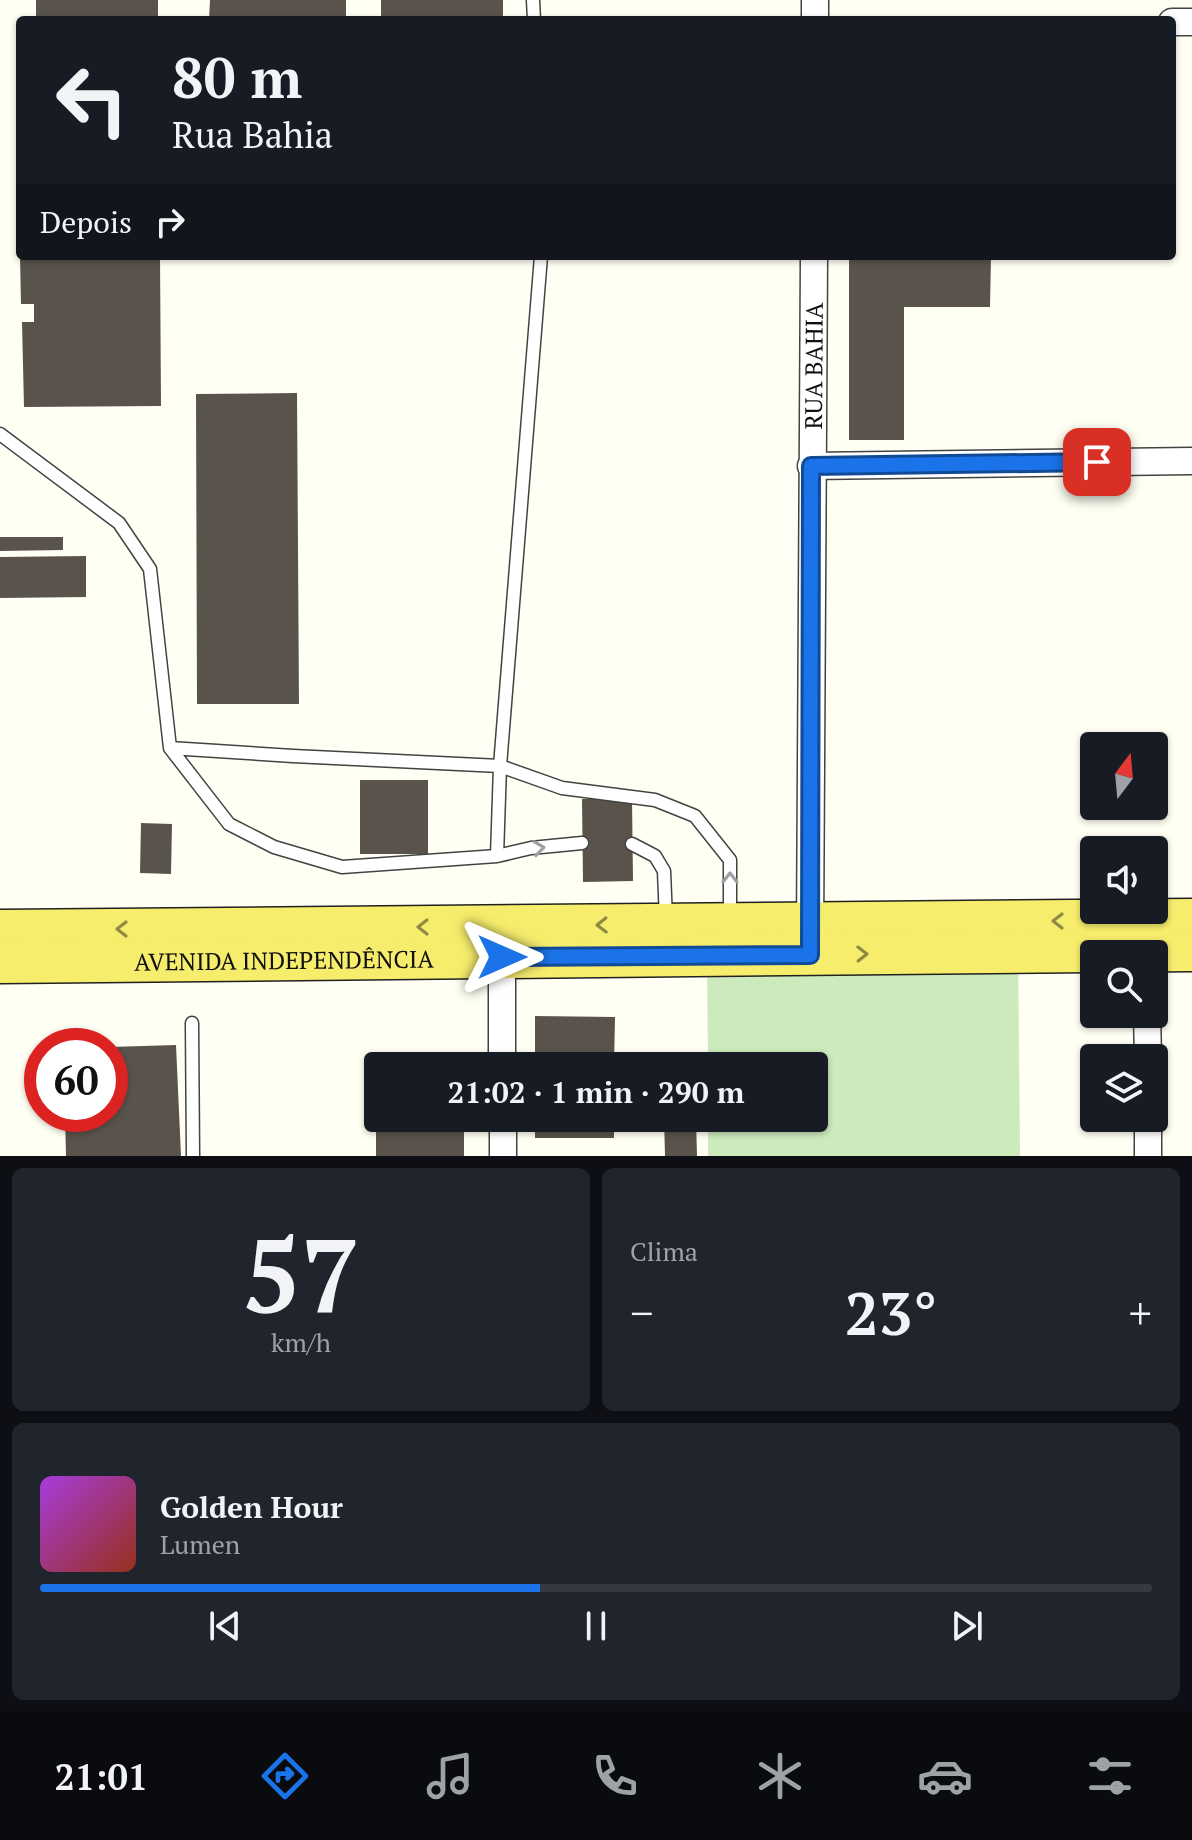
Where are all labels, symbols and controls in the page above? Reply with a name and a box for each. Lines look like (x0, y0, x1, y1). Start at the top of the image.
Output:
text: 80 m (172, 40, 302, 114)
icon: left (40, 48, 144, 152)
text: Rua Bahia (172, 111, 333, 158)
icon: right (148, 200, 192, 244)
text: Depois (40, 202, 132, 242)
street label: RUA BAHIA (797, 302, 830, 429)
pin (1063, 428, 1131, 496)
icon: arrive (1075, 440, 1119, 484)
north arrow (1080, 732, 1168, 820)
map controls (1080, 732, 1168, 1132)
button: sound (1080, 836, 1168, 924)
one-way arrow (532, 840, 546, 857)
one-way arrow (721, 871, 739, 884)
one-way arrow (1051, 912, 1064, 930)
position arrow (460, 915, 544, 999)
one-way arrow (595, 917, 608, 934)
one-way arrow (416, 918, 429, 935)
one-way arrow (115, 920, 128, 938)
button: search (1080, 940, 1168, 1028)
street label: AVENIDA INDEPENDÊNCIA (134, 943, 435, 978)
one-way arrow (856, 945, 869, 963)
speed limit sign: 60 (24, 1028, 128, 1132)
button: layers (1080, 1044, 1168, 1132)
text: 21:02 · 1 min · 290 m (448, 1072, 744, 1112)
text: 57 (242, 1204, 360, 1342)
text: Clima (630, 1234, 698, 1268)
text: 23° (845, 1273, 937, 1352)
text: − (630, 1283, 653, 1342)
text: + (1129, 1283, 1152, 1342)
text: km/h (271, 1325, 331, 1359)
text: Golden Hour (160, 1487, 343, 1527)
text: Lumen (160, 1527, 240, 1561)
icon: previous (203, 1604, 247, 1648)
icon: pause (574, 1604, 618, 1648)
icon: next (945, 1604, 989, 1648)
icon: directions (257, 1748, 313, 1804)
icon: music (422, 1748, 478, 1804)
icon: phone (587, 1748, 643, 1804)
icon: climate (752, 1748, 808, 1804)
icon: car (917, 1748, 973, 1804)
icon: filters (1082, 1748, 1138, 1804)
text: 21:01 (54, 1753, 148, 1800)

